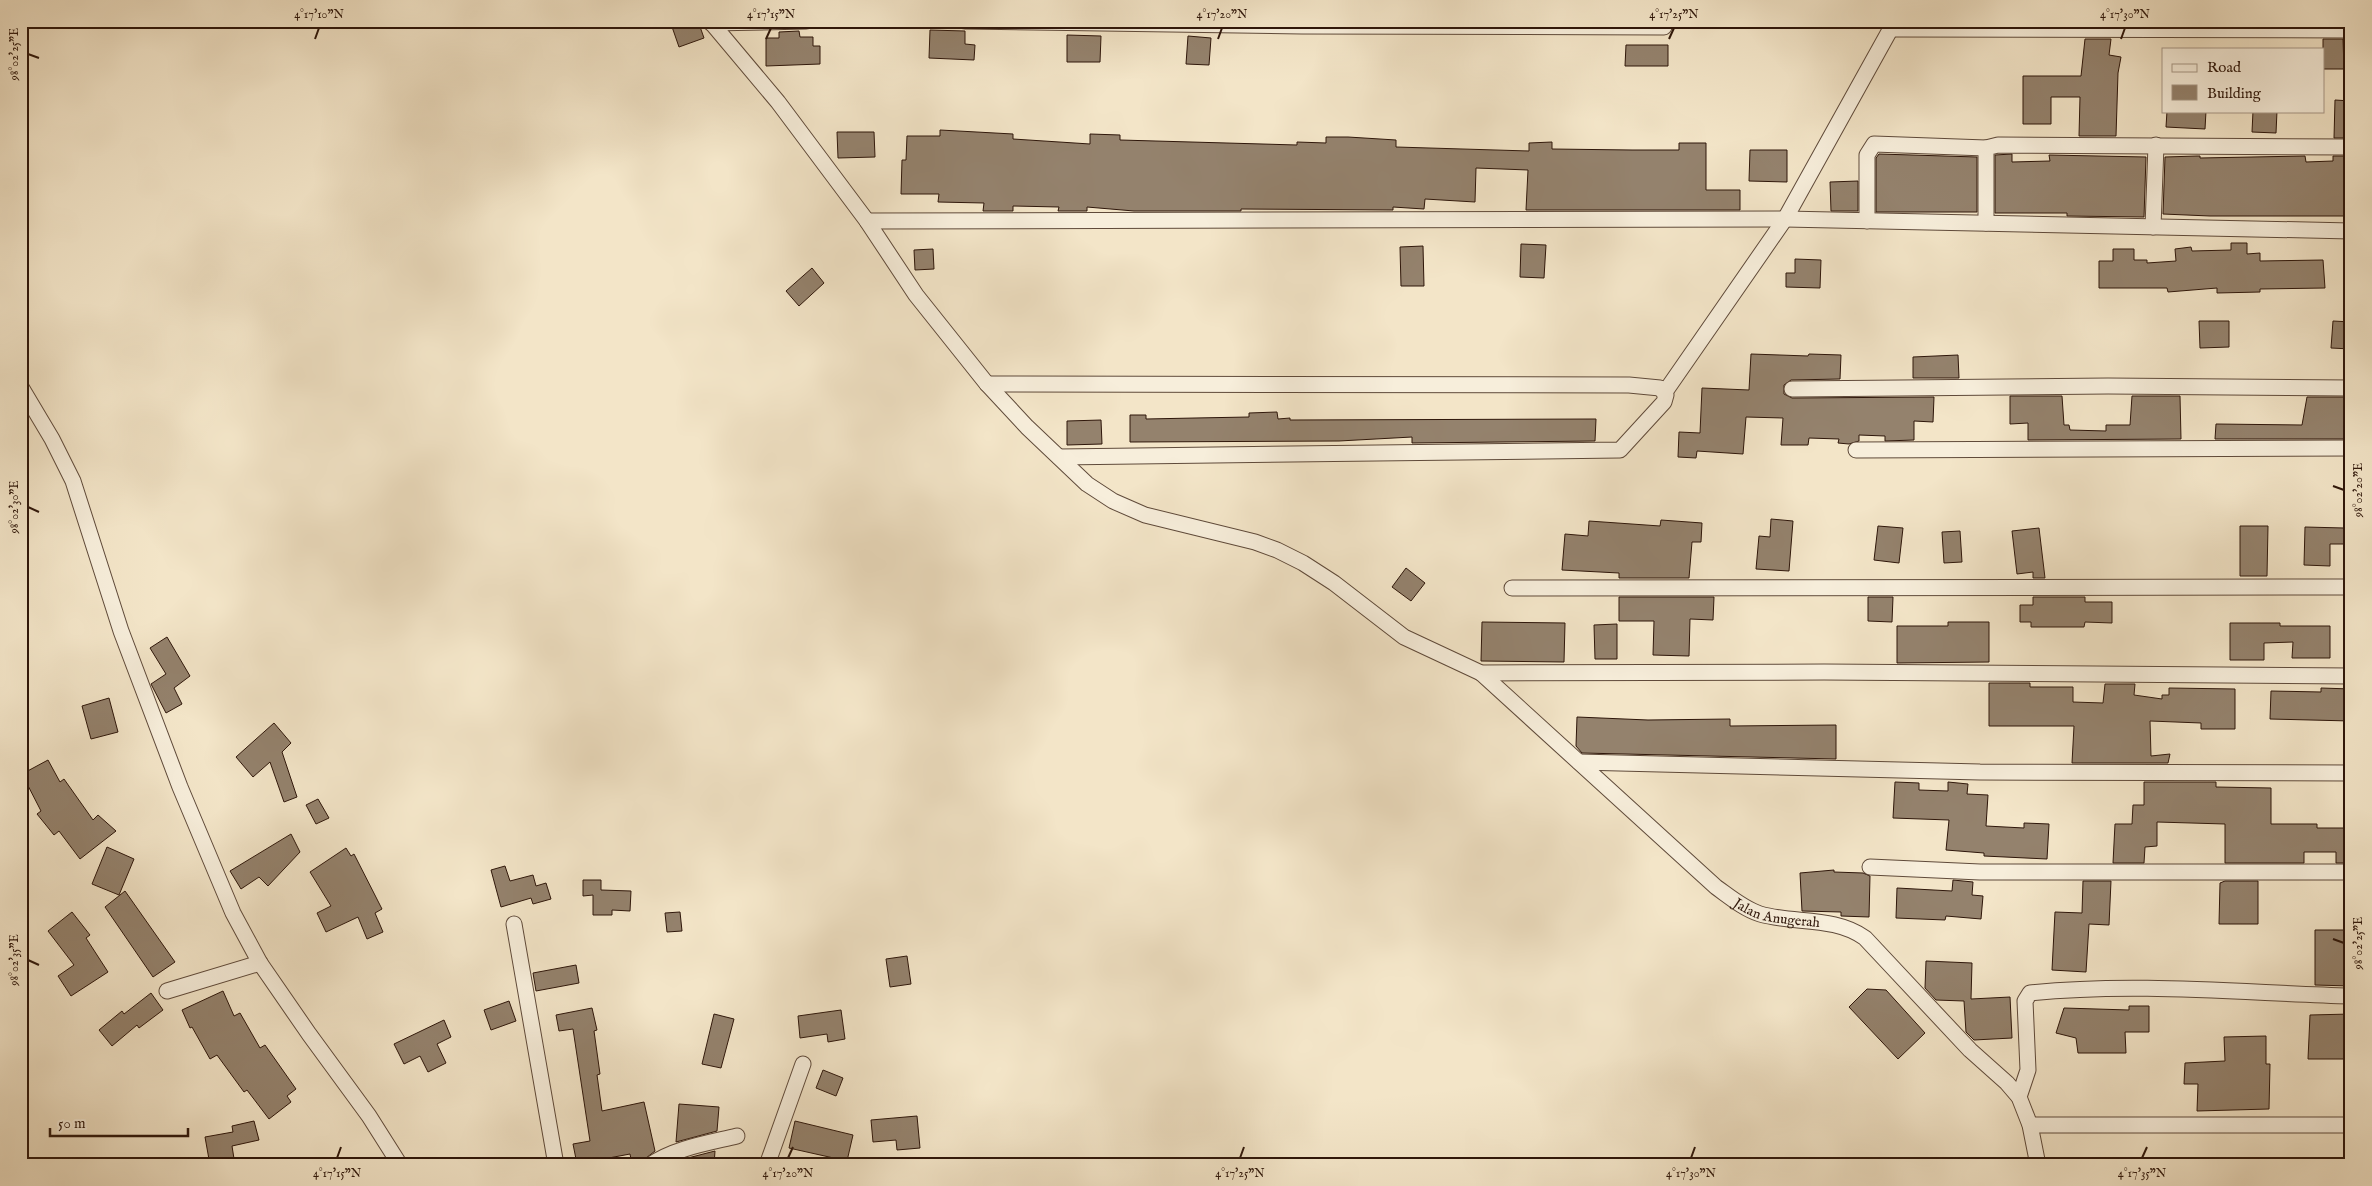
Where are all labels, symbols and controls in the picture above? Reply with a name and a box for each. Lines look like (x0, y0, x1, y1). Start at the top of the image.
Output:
text: 4°17'10"N (294, 7, 344, 22)
text: 4°17'15"N (747, 7, 796, 22)
text: 4°17'20"N (1197, 7, 1248, 22)
text: 4°17'25"N (1649, 7, 1699, 22)
text: 4°17'30"N (2100, 7, 2151, 22)
text: 98°02'25"E (7, 28, 22, 81)
legend (2162, 48, 2324, 112)
text: Road (2207, 58, 2242, 77)
text: Building (2207, 84, 2262, 103)
text: 98°02'20"E (2351, 463, 2366, 518)
text: 98°02'30"E (7, 480, 22, 535)
street label: Jalan Anugerah (1728, 893, 1822, 932)
text: 98°02'25"E (2351, 917, 2366, 970)
text: 98°02'35"E (7, 934, 22, 987)
scale bar (50, 1106, 188, 1138)
text: 50 m (58, 1114, 86, 1133)
text: 4°17'15"N (313, 1166, 362, 1181)
text: 4°17'20"N (763, 1166, 814, 1181)
text: 4°17'25"N (1215, 1166, 1265, 1181)
text: 4°17'30"N (1666, 1166, 1717, 1181)
text: 4°17'35"N (2118, 1166, 2167, 1181)

